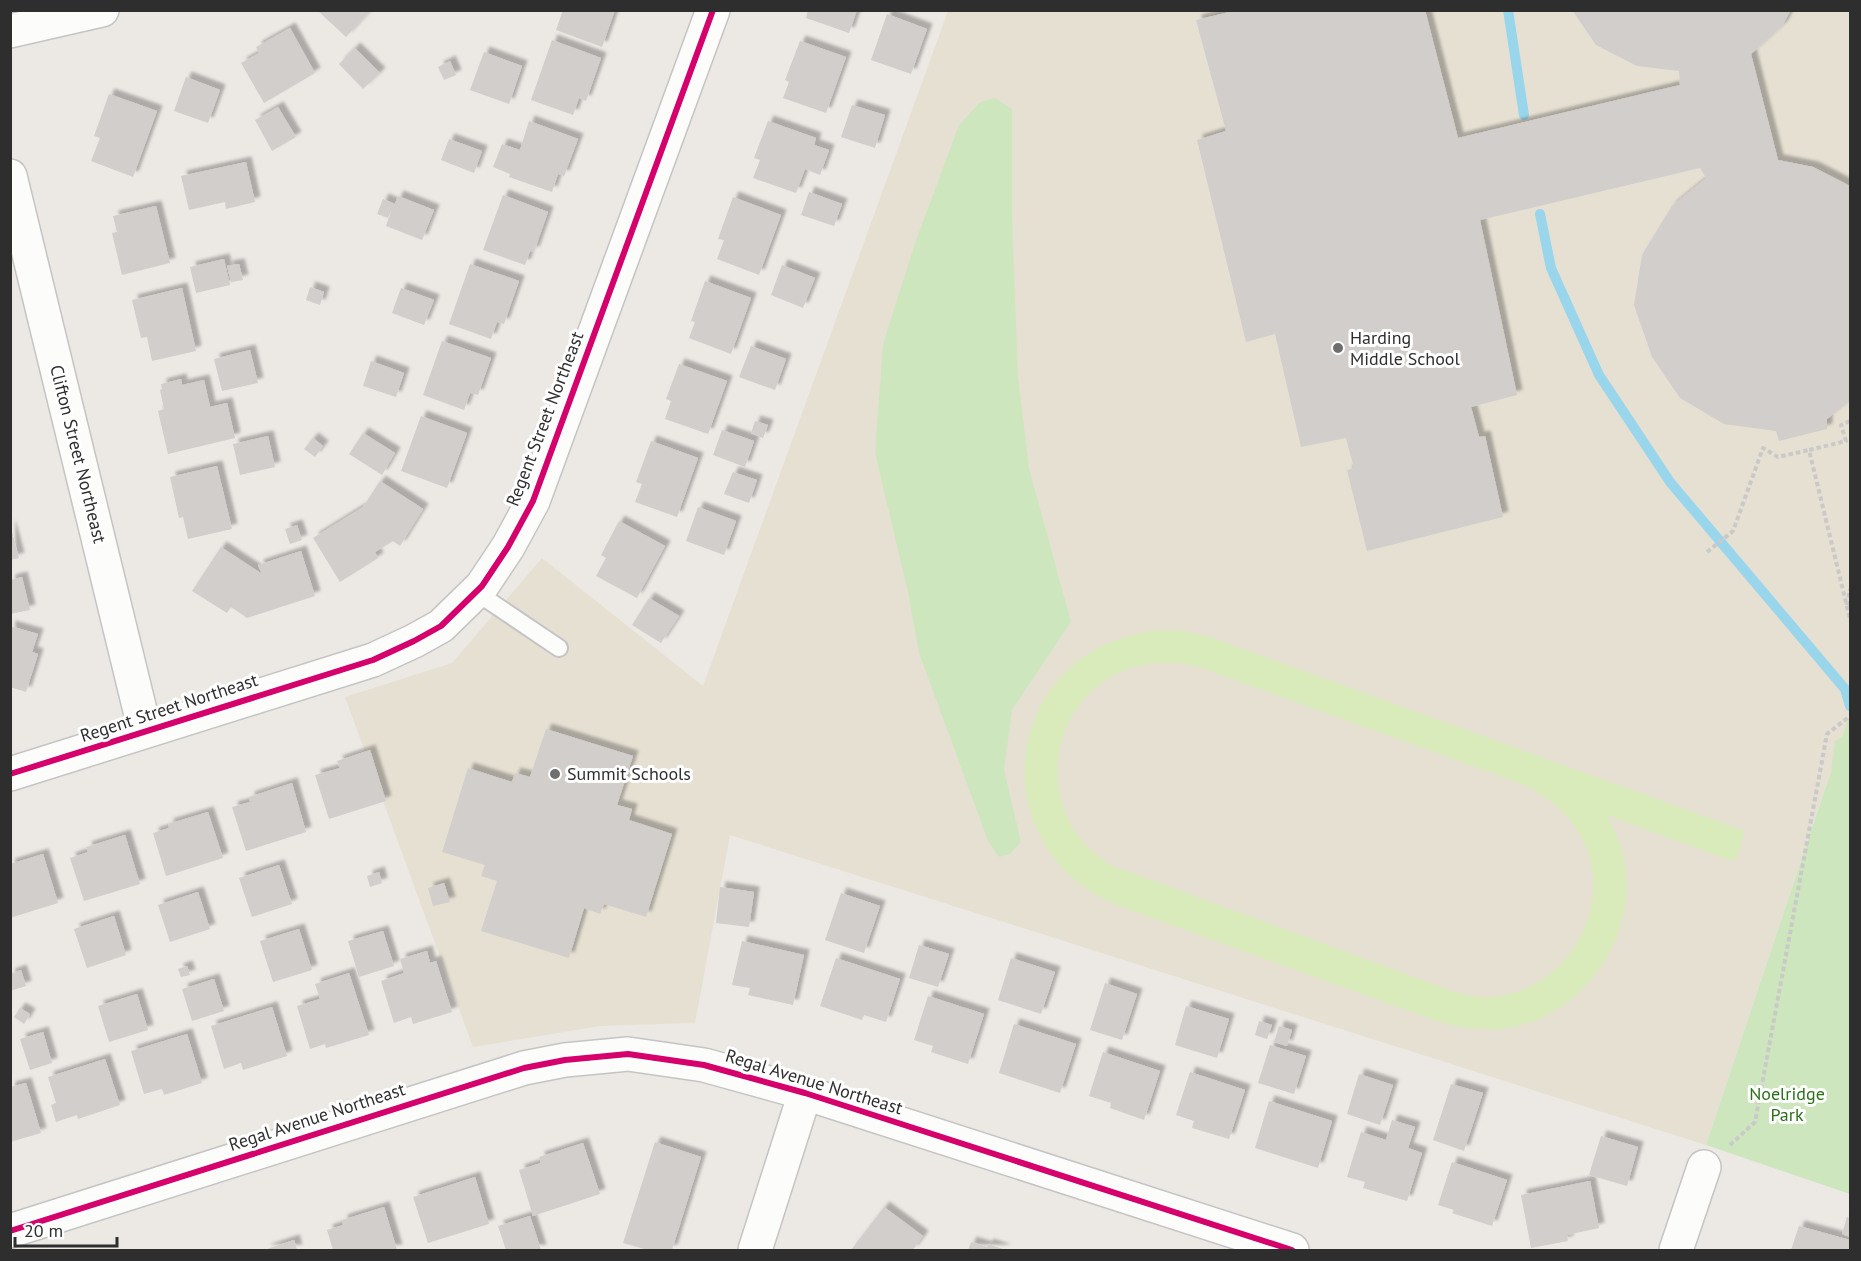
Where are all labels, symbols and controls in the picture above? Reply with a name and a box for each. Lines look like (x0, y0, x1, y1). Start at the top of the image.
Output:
place label: Harding Middle School (1350, 326, 1460, 370)
street label: Regent Street Northeast (501, 328, 588, 509)
marker: Harding Middle School (1331, 341, 1345, 355)
street label: Clifton Street Northeast (45, 362, 112, 545)
street label: Regent Street Northeast (77, 668, 260, 747)
place label: Summit Schools (567, 762, 691, 785)
marker: Summit Schools (548, 767, 562, 781)
street label: Regal Avenue Northeast (723, 1044, 905, 1119)
street label: Regal Avenue Northeast (226, 1077, 408, 1156)
park label: Noelridge Park (1749, 1082, 1825, 1126)
scale bar (15, 1210, 117, 1248)
text: 20 m (24, 1219, 63, 1242)

